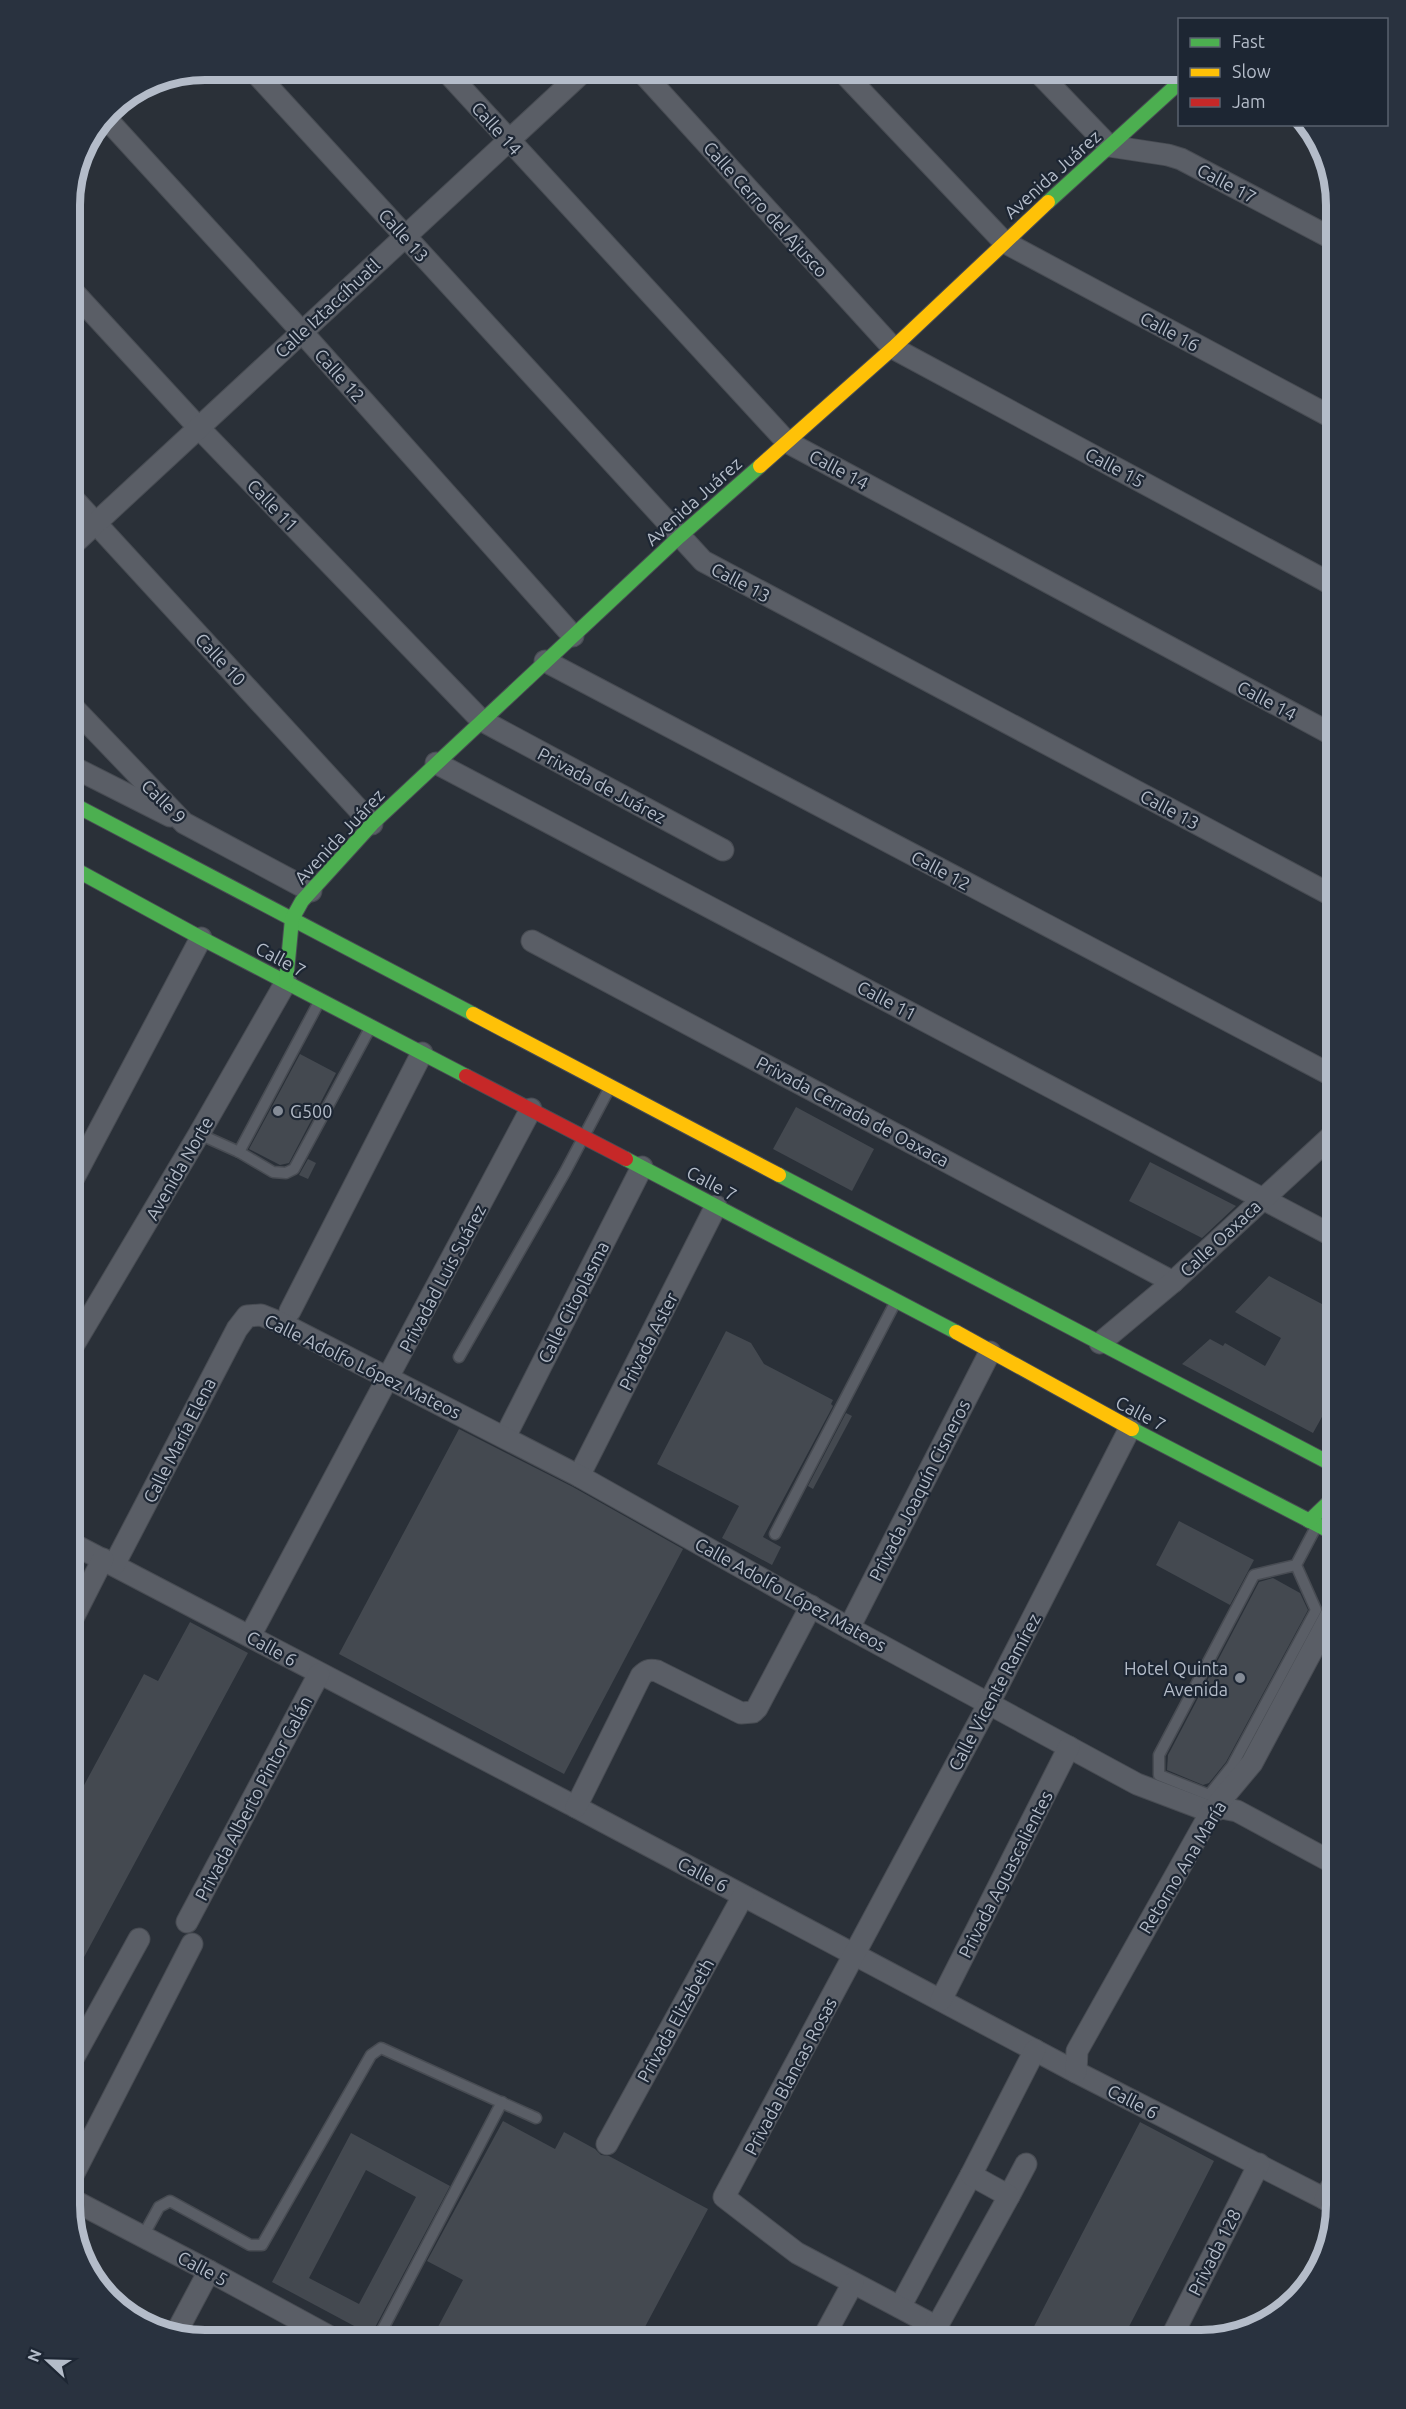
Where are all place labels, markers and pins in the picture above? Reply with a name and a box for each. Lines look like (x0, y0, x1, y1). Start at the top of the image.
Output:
place label: G500 (290, 1101, 332, 1121)
marker: G500 (271, 1104, 285, 1118)
place label: Hotel Quinta Avenida (1124, 1658, 1228, 1699)
marker: Hotel Quinta Avenida (1233, 1671, 1247, 1685)

